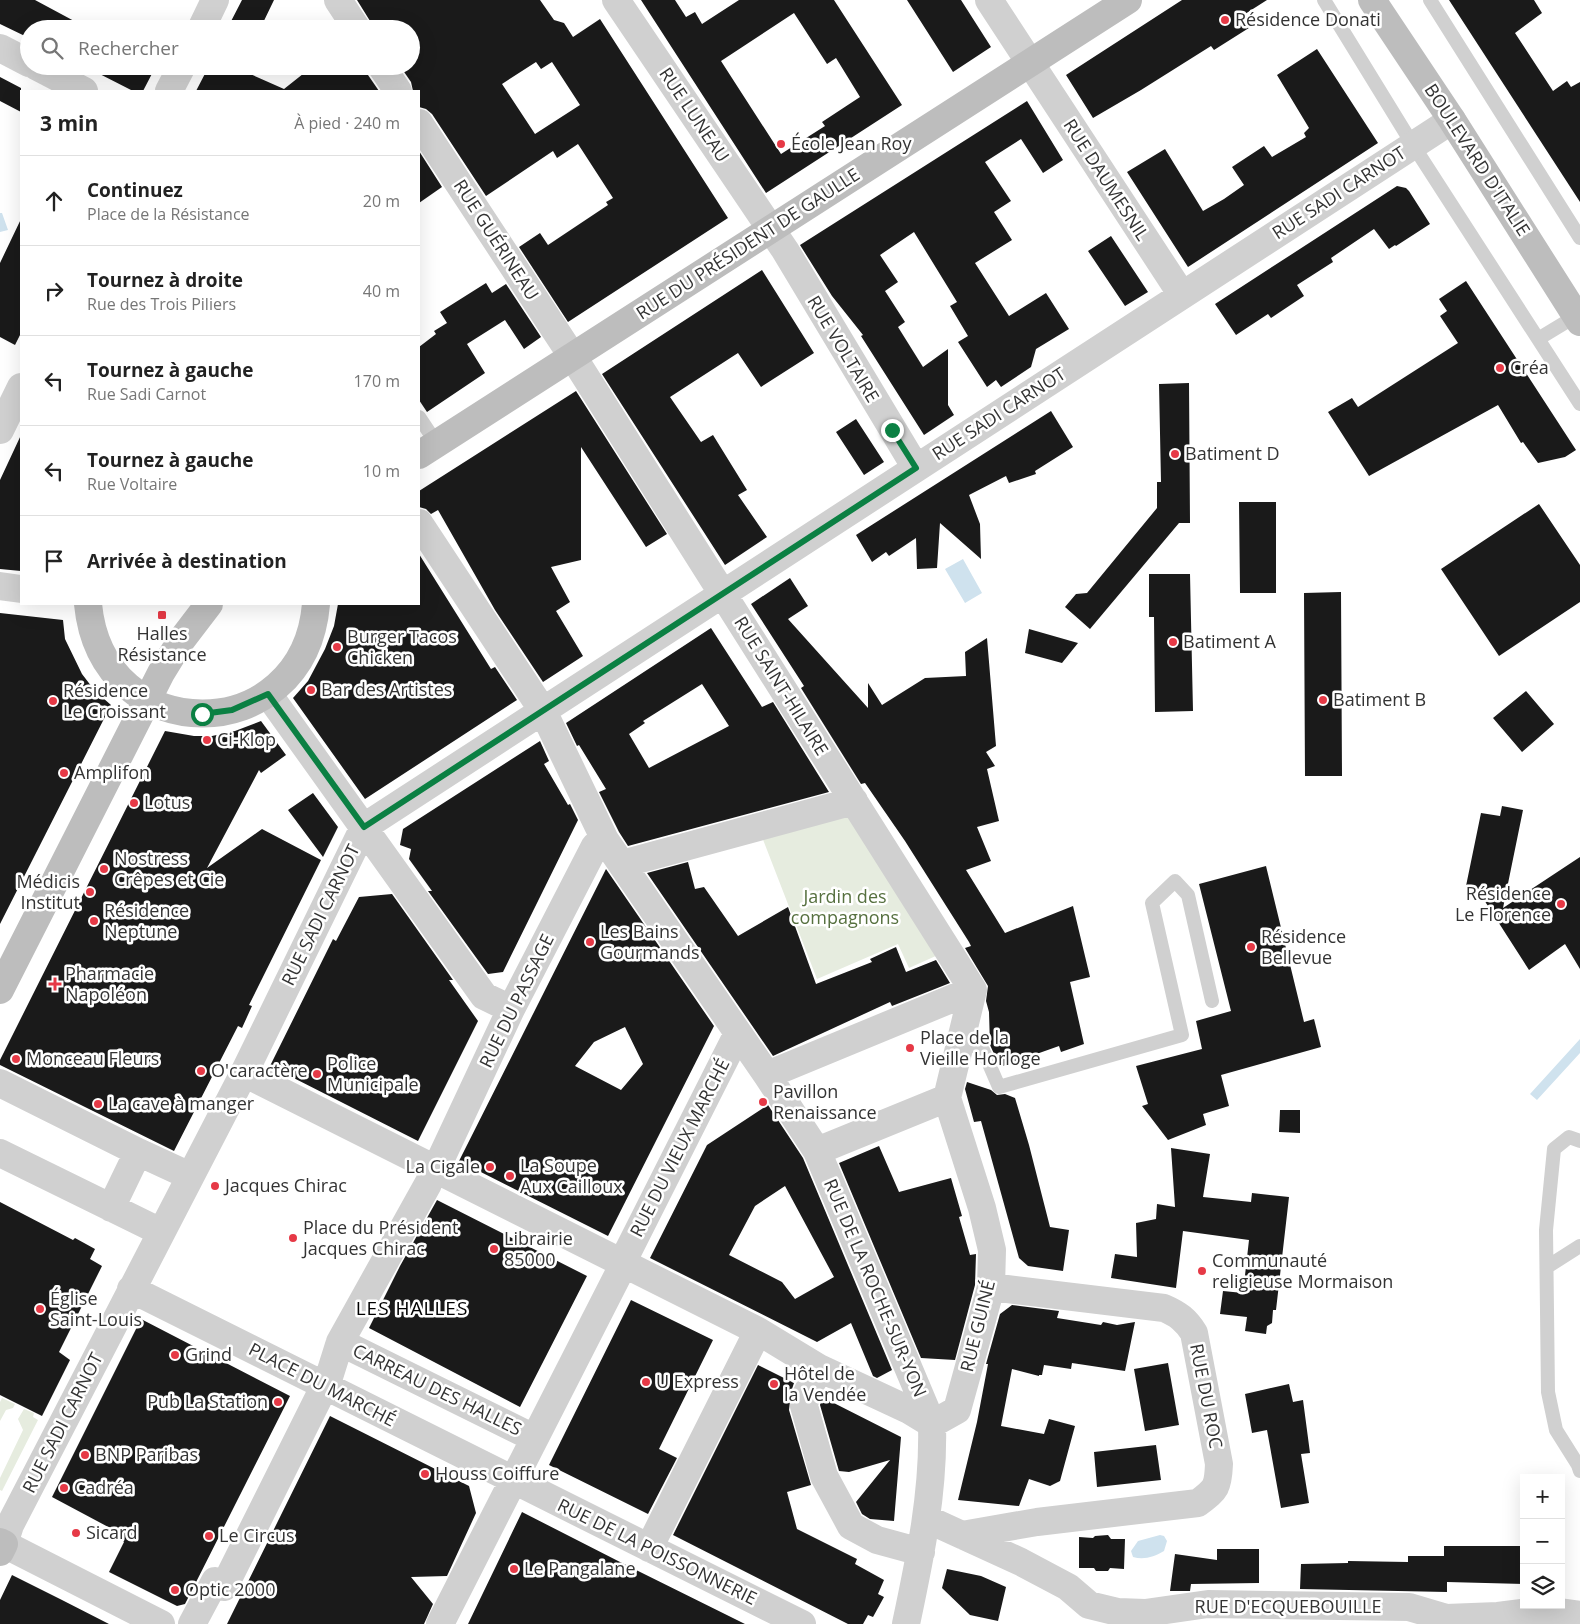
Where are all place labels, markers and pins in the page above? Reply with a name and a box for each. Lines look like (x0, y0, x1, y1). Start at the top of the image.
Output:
place label: Résidence Donati (1235, 7, 1381, 31)
marker: Résidence Donati (1219, 14, 1231, 26)
place label: École Jean Roy (791, 131, 912, 155)
marker: École Jean Roy (775, 138, 787, 150)
place label: Créa (1510, 355, 1549, 379)
marker: Créa (1494, 362, 1506, 374)
place label: Batiment D (1185, 441, 1280, 465)
marker: Batiment D (1169, 448, 1181, 460)
marker: Halles Résistance (156, 609, 168, 621)
place label: Halles Résistance (117, 621, 207, 666)
place label: Burger Tacos Chicken (347, 624, 457, 669)
place label: Batiment A (1183, 629, 1276, 653)
marker: Batiment A (1167, 636, 1179, 648)
marker: Burger Tacos Chicken (331, 641, 343, 653)
place label: Bar des Artistes (321, 677, 452, 701)
place label: Résidence Le Croissant (63, 678, 166, 723)
marker: Bar des Artistes (305, 684, 317, 696)
place label: Batiment B (1333, 687, 1426, 711)
marker: Batiment B (1317, 694, 1329, 706)
marker: Résidence Le Croissant (47, 695, 59, 707)
place label: Ci-Klop (217, 727, 276, 751)
marker: Ci-Klop (201, 734, 213, 746)
place label: Amplifon (74, 760, 150, 784)
marker: Amplifon (58, 767, 70, 779)
place label: Lotus (144, 790, 190, 814)
marker: Lotus (128, 797, 140, 809)
place label: Nostress Crêpes et Cie (114, 846, 224, 891)
marker: Nostress Crêpes et Cie (98, 863, 110, 875)
place label: Médicis Institut (16, 869, 80, 914)
place label: Résidence Le Florence (1455, 881, 1551, 926)
marker: Médicis Institut (84, 886, 96, 898)
place label: Résidence Neptune (104, 898, 189, 943)
marker: Résidence Le Florence (1555, 898, 1567, 910)
marker: Résidence Neptune (88, 915, 100, 927)
place label: Les Bains Gourmands (600, 919, 700, 964)
place label: Résidence Bellevue (1261, 924, 1346, 969)
marker: Les Bains Gourmands (584, 936, 596, 948)
marker: Résidence Bellevue (1245, 941, 1257, 953)
place label: Pharmacie Napoléon (65, 961, 154, 1006)
marker: Pharmacie Napoléon (49, 978, 61, 990)
place label: Place de la Vieille Horloge (920, 1025, 1041, 1070)
marker: Place de la Vieille Horloge (904, 1042, 916, 1054)
place label: Monceau Fleurs (26, 1046, 159, 1070)
place label: Police Municipale (327, 1051, 419, 1096)
marker: Monceau Fleurs (10, 1053, 22, 1065)
place label: O'caractère (211, 1058, 308, 1082)
marker: O'caractère (195, 1065, 207, 1077)
marker: Police Municipale (311, 1068, 323, 1080)
place label: Pavillon Renaissance (773, 1079, 877, 1124)
place label: La cave à manger (108, 1091, 255, 1115)
marker: Pavillon Renaissance (757, 1096, 769, 1108)
marker: La cave à manger (92, 1098, 104, 1110)
place label: La Soupe Aux Cailloux (520, 1153, 623, 1198)
place label: La Cigale (406, 1154, 480, 1178)
marker: La Cigale (484, 1161, 496, 1173)
marker: La Soupe Aux Cailloux (504, 1170, 516, 1182)
place label: Jacques Chirac (223, 1173, 347, 1197)
marker: Jacques Chirac (209, 1180, 221, 1192)
place label: Place du Président Jacques Chirac (301, 1215, 459, 1260)
place label: Librairie 85000 (504, 1226, 573, 1271)
marker: Place du Président Jacques Chirac (287, 1232, 299, 1244)
marker: Librairie 85000 (488, 1243, 500, 1255)
place label: Communauté religieuse Mormaison (1212, 1248, 1393, 1293)
marker: Communauté religieuse Mormaison (1196, 1265, 1208, 1277)
place label: Église Saint-Louis (50, 1286, 142, 1331)
marker: Église Saint-Louis (34, 1303, 46, 1315)
place label: Grind (185, 1342, 232, 1366)
marker: Grind (169, 1349, 181, 1361)
place label: Hôtel de la Vendée (784, 1361, 866, 1406)
place label: U Express (656, 1369, 739, 1393)
marker: U Express (640, 1376, 652, 1388)
marker: Hôtel de la Vendée (768, 1378, 780, 1390)
place label: Pub La Station (147, 1389, 268, 1413)
marker: Pub La Station (272, 1396, 284, 1408)
place label: BNP Paribas (95, 1442, 198, 1466)
marker: BNP Paribas (79, 1449, 91, 1461)
place label: Houss Coiffure (435, 1461, 559, 1485)
marker: Houss Coiffure (419, 1468, 431, 1480)
place label: Cadréa (74, 1475, 134, 1499)
marker: Cadréa (58, 1482, 70, 1494)
place label: Sicard (86, 1520, 137, 1544)
place label: Le Circus (219, 1523, 295, 1547)
marker: Sicard (70, 1527, 82, 1539)
marker: Le Circus (203, 1530, 215, 1542)
place label: Le Pangalane (524, 1556, 636, 1580)
marker: Le Pangalane (508, 1563, 520, 1575)
place label: Optic 2000 (185, 1577, 275, 1601)
marker: Optic 2000 (169, 1584, 181, 1596)

